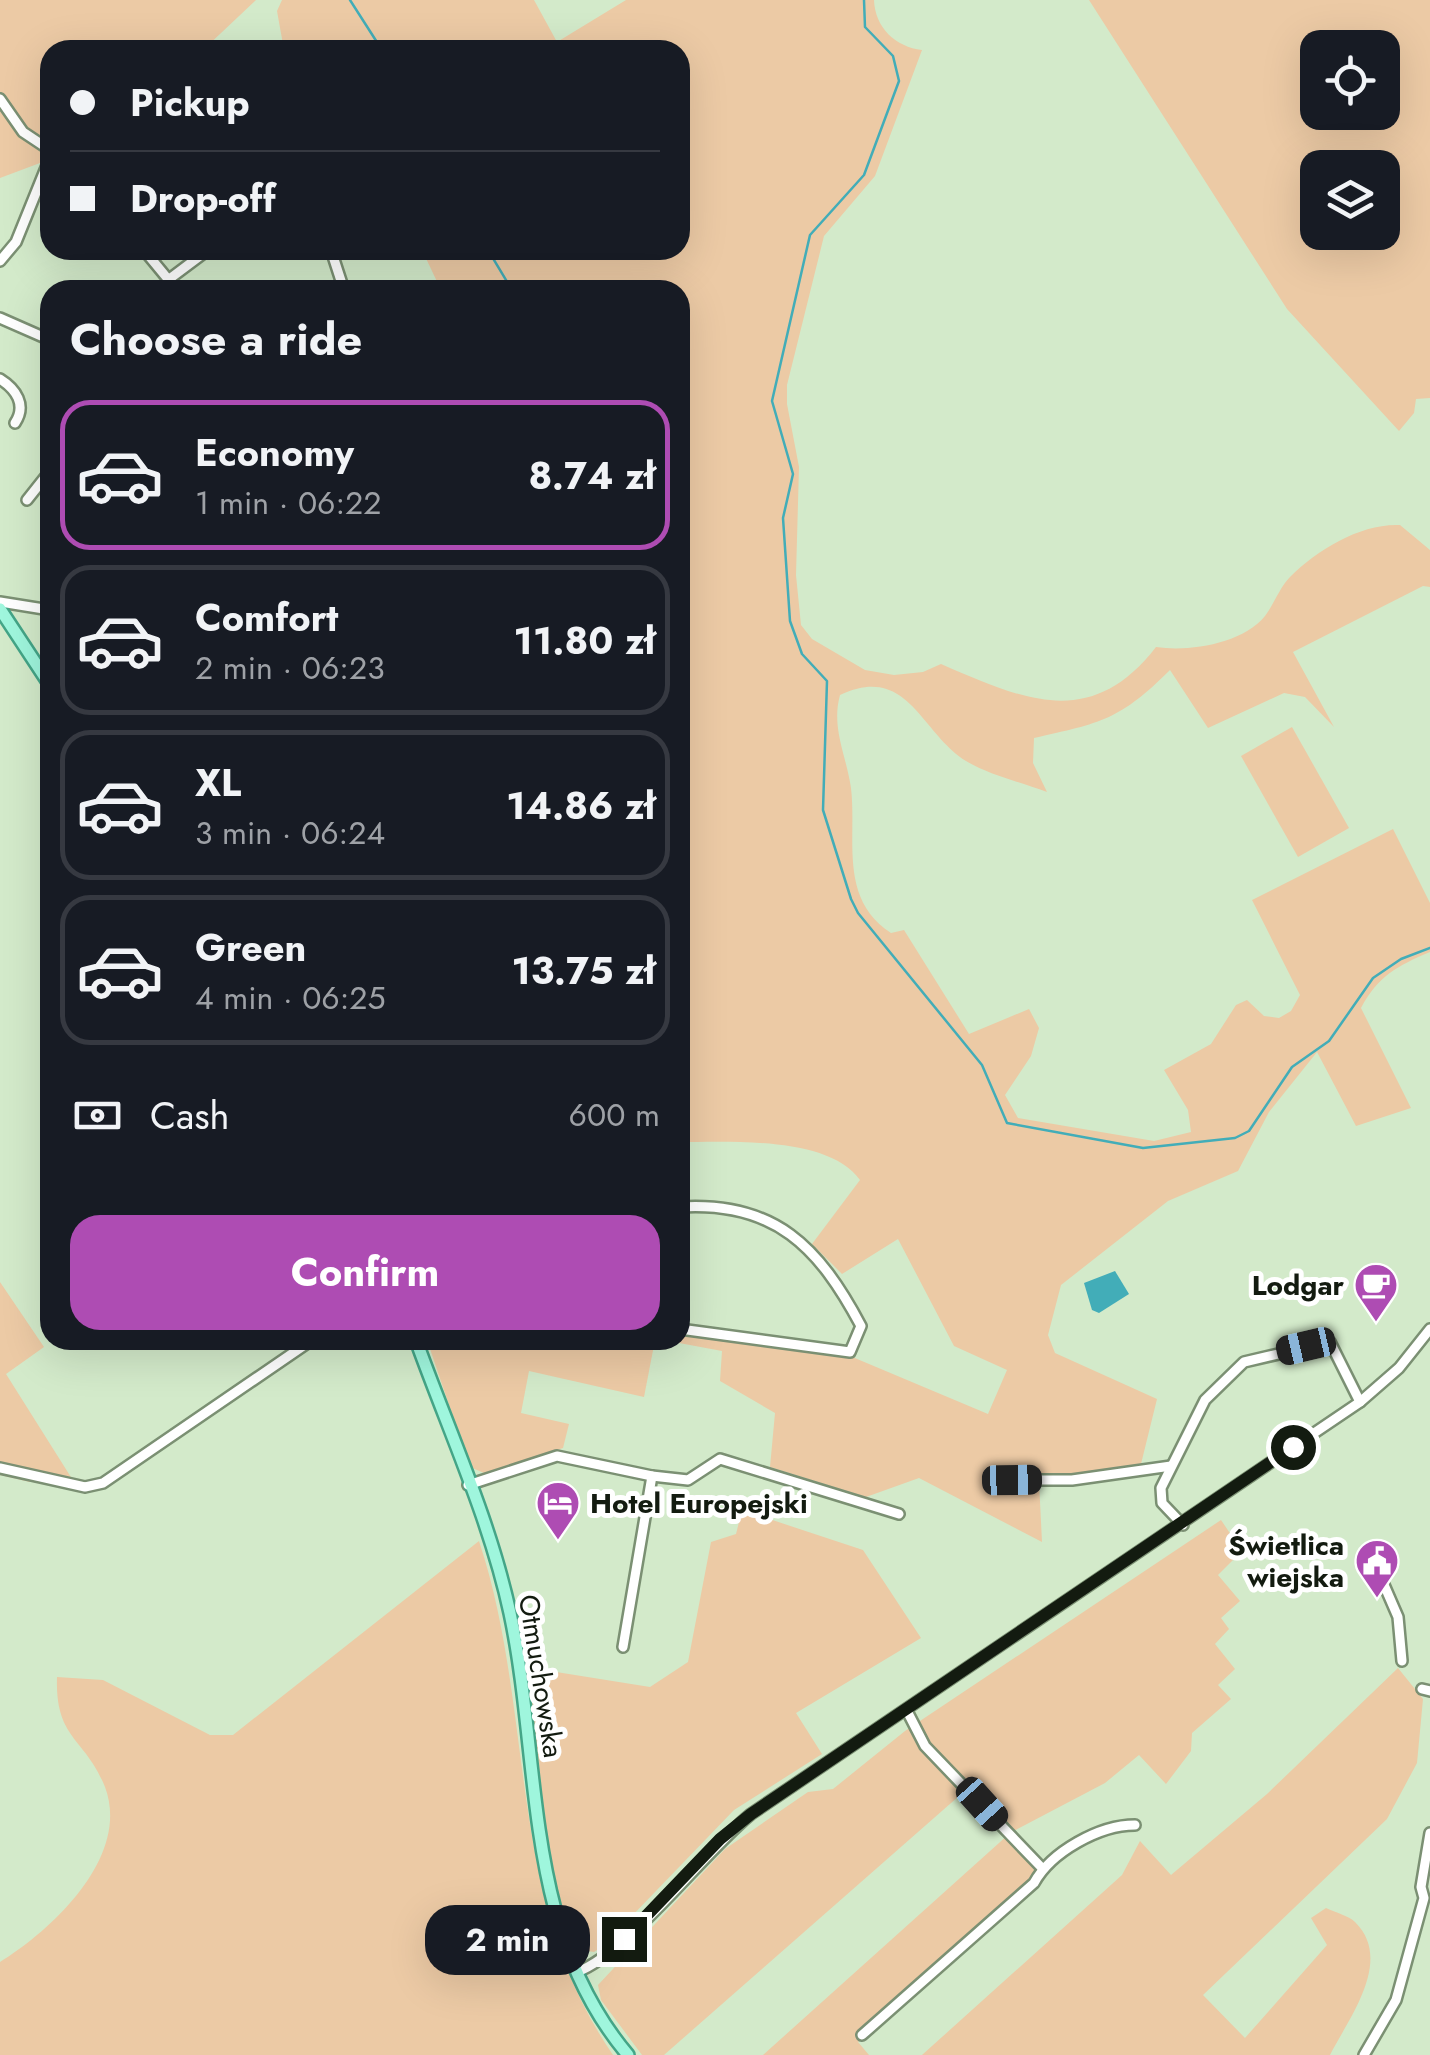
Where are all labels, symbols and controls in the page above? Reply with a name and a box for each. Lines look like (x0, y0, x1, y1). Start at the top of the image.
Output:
map controls (1300, 30, 1400, 250)
button: locate (1300, 30, 1400, 130)
text: Pickup (130, 75, 250, 130)
button: layers (1300, 150, 1400, 250)
text: Drop-off (130, 171, 276, 226)
text: Choose a ride (70, 307, 362, 372)
text: Economy (195, 425, 354, 480)
icon: car (75, 430, 165, 520)
text: 8.74 zł (529, 448, 655, 503)
text: 1 min · 06:22 (195, 480, 382, 526)
text: Comfort (195, 590, 338, 645)
icon: car (75, 595, 165, 685)
text: 11.80 zł (514, 613, 655, 668)
text: 2 min · 06:23 (195, 645, 385, 691)
text: XL (195, 755, 241, 810)
icon: car (75, 760, 165, 850)
text: 14.86 zł (506, 778, 655, 833)
text: 3 min · 06:24 (195, 810, 385, 856)
text: Green (195, 920, 306, 975)
icon: car (75, 925, 165, 1015)
text: 13.75 zł (511, 943, 655, 998)
text: 4 min · 06:25 (195, 975, 386, 1021)
icon: cash (70, 1088, 125, 1143)
text: Cash (150, 1088, 230, 1143)
text: 600 m (569, 1092, 660, 1138)
button: Confirm (70, 1215, 660, 1330)
cafe icon: Lodgar (1353, 1262, 1399, 1323)
place label: Lodgar (1252, 1265, 1344, 1306)
car (1273, 1325, 1339, 1367)
route start (1271, 1425, 1316, 1470)
car (982, 1464, 1042, 1496)
hotel icon: Hotel Europejski (535, 1480, 581, 1541)
place label: Hotel Europejski (590, 1483, 808, 1524)
place label: Świetlica wiejska (1228, 1525, 1344, 1598)
public building icon: Świetlica wiejska (1354, 1538, 1400, 1599)
street label: Otmuchowska (508, 1592, 574, 1760)
car (951, 1772, 1013, 1836)
callout: 2 min (424, 1904, 589, 1974)
text: 2 min (465, 1917, 550, 1963)
route end (602, 1917, 647, 1962)

